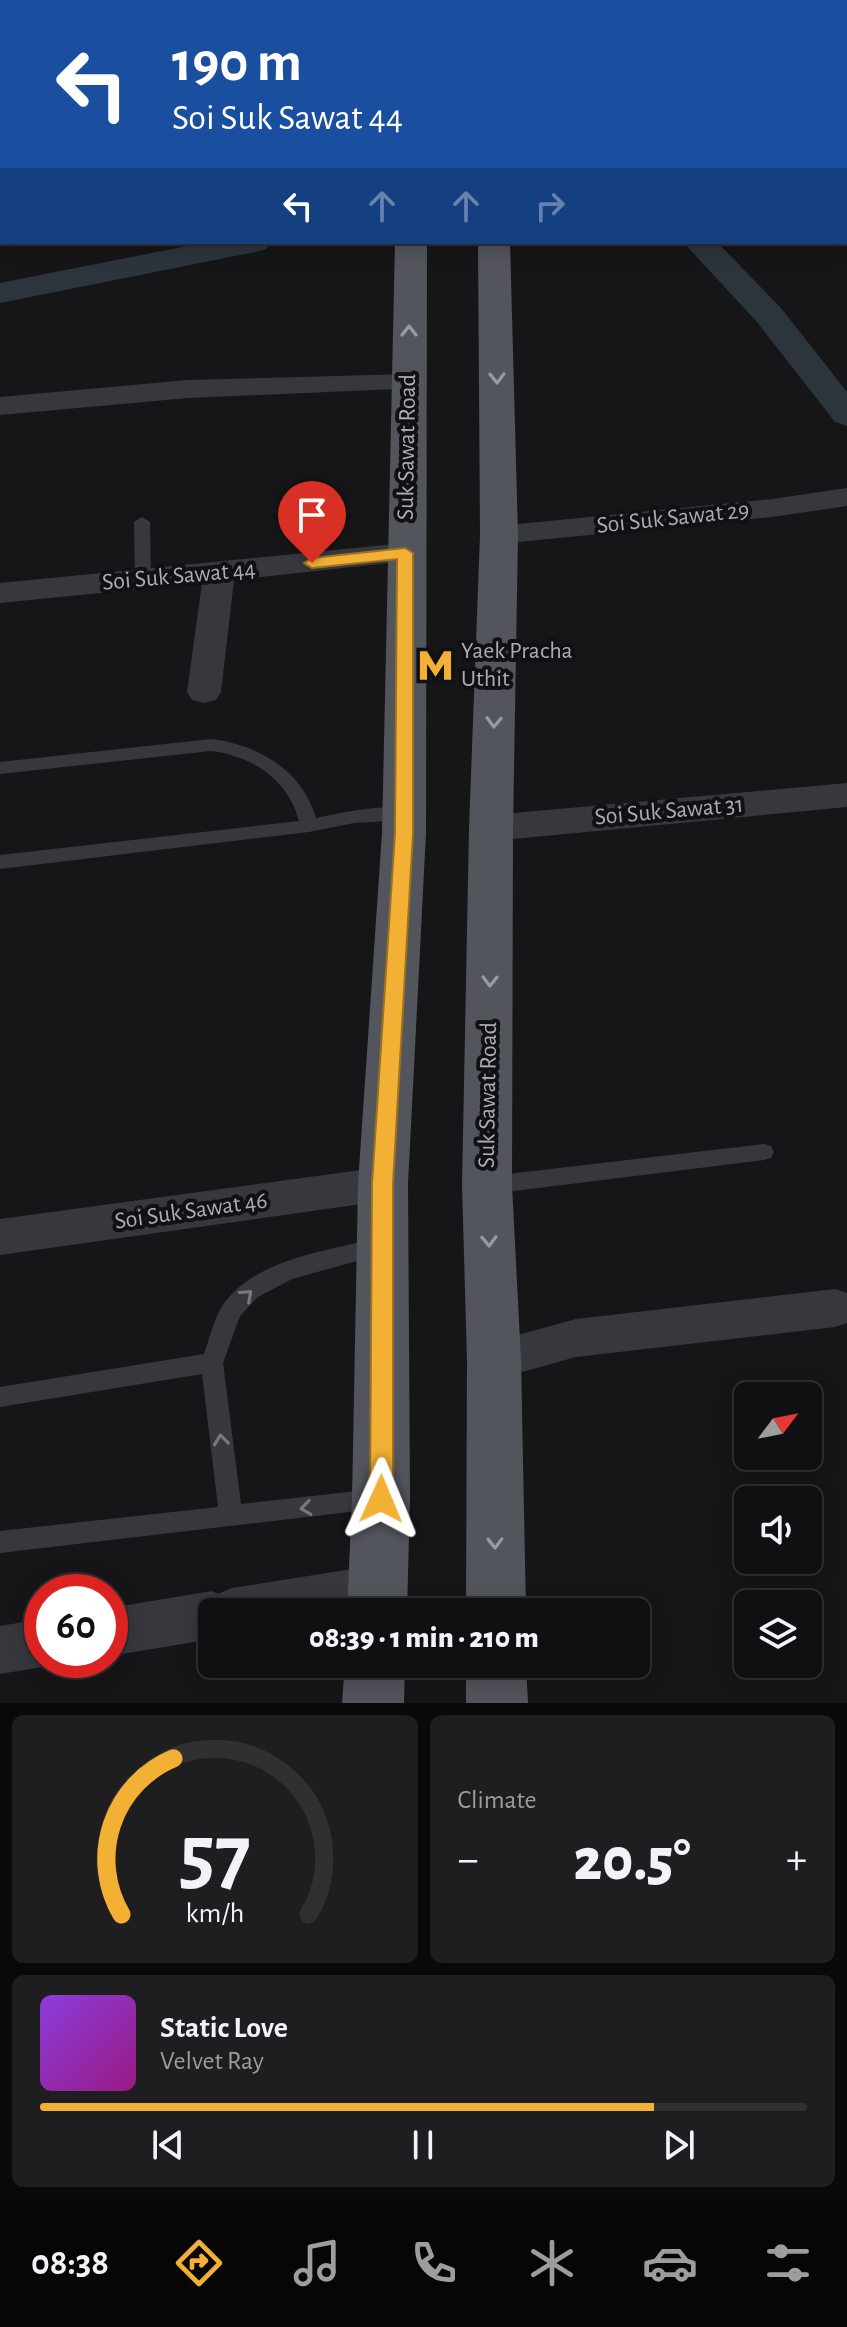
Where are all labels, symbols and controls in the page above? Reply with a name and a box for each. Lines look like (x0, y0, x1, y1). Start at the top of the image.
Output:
icon: left (40, 32, 144, 136)
text: 190 m (172, 35, 302, 91)
text: Soi Suk Sawat 44 (172, 100, 403, 136)
icon: left (276, 184, 320, 228)
icon: ahead (360, 184, 404, 228)
icon: ahead (444, 184, 488, 228)
icon: right (528, 184, 572, 228)
one-way arrow (400, 324, 418, 337)
one-way arrow (488, 372, 506, 385)
street label: Suk Sawat Road (394, 374, 420, 520)
pin (278, 481, 346, 563)
icon: arrive (290, 493, 334, 537)
street label: Soi Suk Sawat 29 (596, 498, 750, 538)
street label: Soi Suk Sawat 44 (101, 557, 257, 595)
place label: Yaek Pracha Uthit (461, 639, 573, 691)
metro station icon: Yaek Pracha Uthit (416, 646, 454, 684)
one-way arrow (485, 716, 503, 729)
street label: Soi Suk Sawat 31 (594, 793, 744, 829)
one-way arrow (481, 975, 498, 988)
street label: Suk Sawat Road (475, 1022, 501, 1168)
street label: Soi Suk Sawat 46 (113, 1188, 269, 1234)
one-way arrow (481, 1235, 498, 1248)
one-way arrow (237, 1291, 252, 1305)
north arrow (734, 1382, 822, 1470)
map controls (734, 1382, 822, 1678)
one-way arrow (213, 1433, 230, 1446)
position arrow (339, 1457, 423, 1541)
button: sound (734, 1486, 822, 1574)
one-way arrow (299, 1499, 313, 1516)
one-way arrow (486, 1537, 504, 1550)
speed limit sign: 60 (24, 1574, 128, 1678)
button: layers (734, 1590, 822, 1678)
text: 08:39 · 1 min · 210 m (309, 1623, 539, 1653)
text: Climate (458, 1787, 536, 1813)
text: 57 (179, 1814, 251, 1898)
text: 20.5° (574, 1831, 691, 1891)
text: − (458, 1838, 479, 1882)
text: + (786, 1838, 807, 1882)
text: km/h (185, 1899, 244, 1928)
text: Static Love (160, 2013, 288, 2043)
text: Velvet Ray (160, 2048, 264, 2074)
icon: previous (146, 2123, 190, 2167)
icon: pause (401, 2123, 445, 2167)
icon: next (657, 2123, 701, 2167)
icon: directions (171, 2235, 227, 2291)
icon: music (289, 2235, 345, 2291)
icon: phone (406, 2235, 462, 2291)
icon: climate (524, 2235, 580, 2291)
icon: car (642, 2235, 698, 2291)
icon: filters (760, 2235, 816, 2291)
text: 08:38 (31, 2245, 109, 2281)

